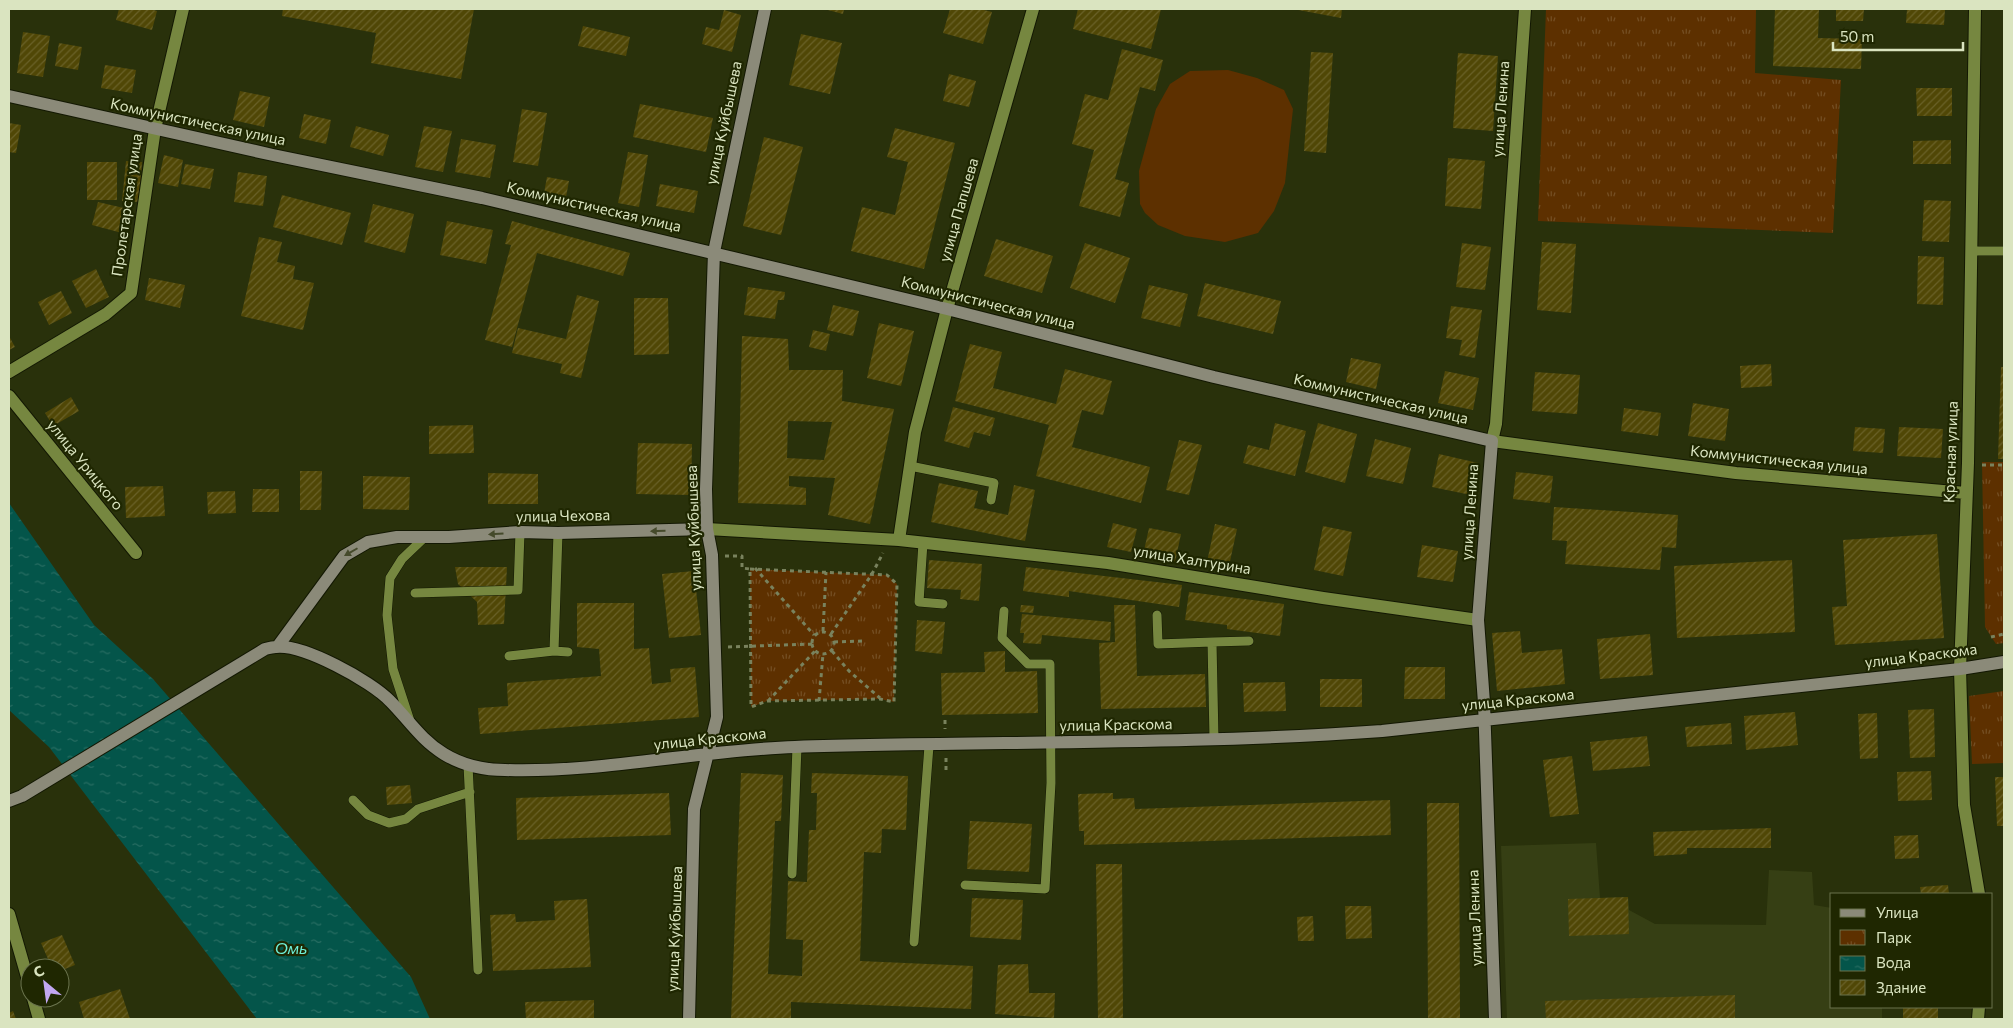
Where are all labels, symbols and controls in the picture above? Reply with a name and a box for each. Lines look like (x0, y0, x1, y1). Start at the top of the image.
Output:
scale bar (1833, 20, 1963, 52)
text: 50 m (1840, 27, 1874, 45)
street label: улица Куйбышева (701, 59, 745, 186)
street label: улица Ленина (1488, 60, 1512, 158)
street label: Коммунистическая улица (109, 94, 287, 148)
street label: Пролетарская улица (107, 132, 145, 277)
street label: улица Папшева (935, 156, 982, 264)
street label: Коммунистическая улица (505, 177, 683, 235)
street label: Коммунистическая улица (899, 272, 1077, 332)
street label: Коммунистическая улица (1292, 369, 1470, 427)
street label: Красная улица (1939, 401, 1961, 503)
street label: улица Урицкого (44, 415, 128, 513)
street label: Коммунистическая улица (1689, 441, 1869, 477)
street label: улица Ленина (1457, 463, 1481, 561)
street label: улица Куйбышева (682, 465, 704, 591)
street label: улица Чехова (516, 505, 610, 525)
one-way arrow (650, 527, 666, 535)
one-way arrow (487, 530, 503, 538)
street label: улица Халтурина (1132, 541, 1252, 577)
one-way arrow (345, 547, 358, 556)
street label: улица Краскома (1864, 639, 1978, 671)
street label: улица Краскома (1461, 684, 1575, 714)
street label: улица Краскома (1059, 714, 1173, 734)
street label: улица Краскома (653, 723, 767, 753)
street label: улица Куйбышева (663, 866, 685, 992)
street label: улица Ленина (1463, 869, 1485, 967)
legend (1830, 893, 1993, 1008)
text: Улица (1876, 903, 1918, 921)
text: Парк (1876, 928, 1912, 946)
water label: Омь (275, 938, 307, 957)
text: Вода (1876, 953, 1911, 971)
north arrow (20, 958, 70, 1008)
text: С (30, 961, 47, 981)
text: Здание (1876, 978, 1926, 996)

